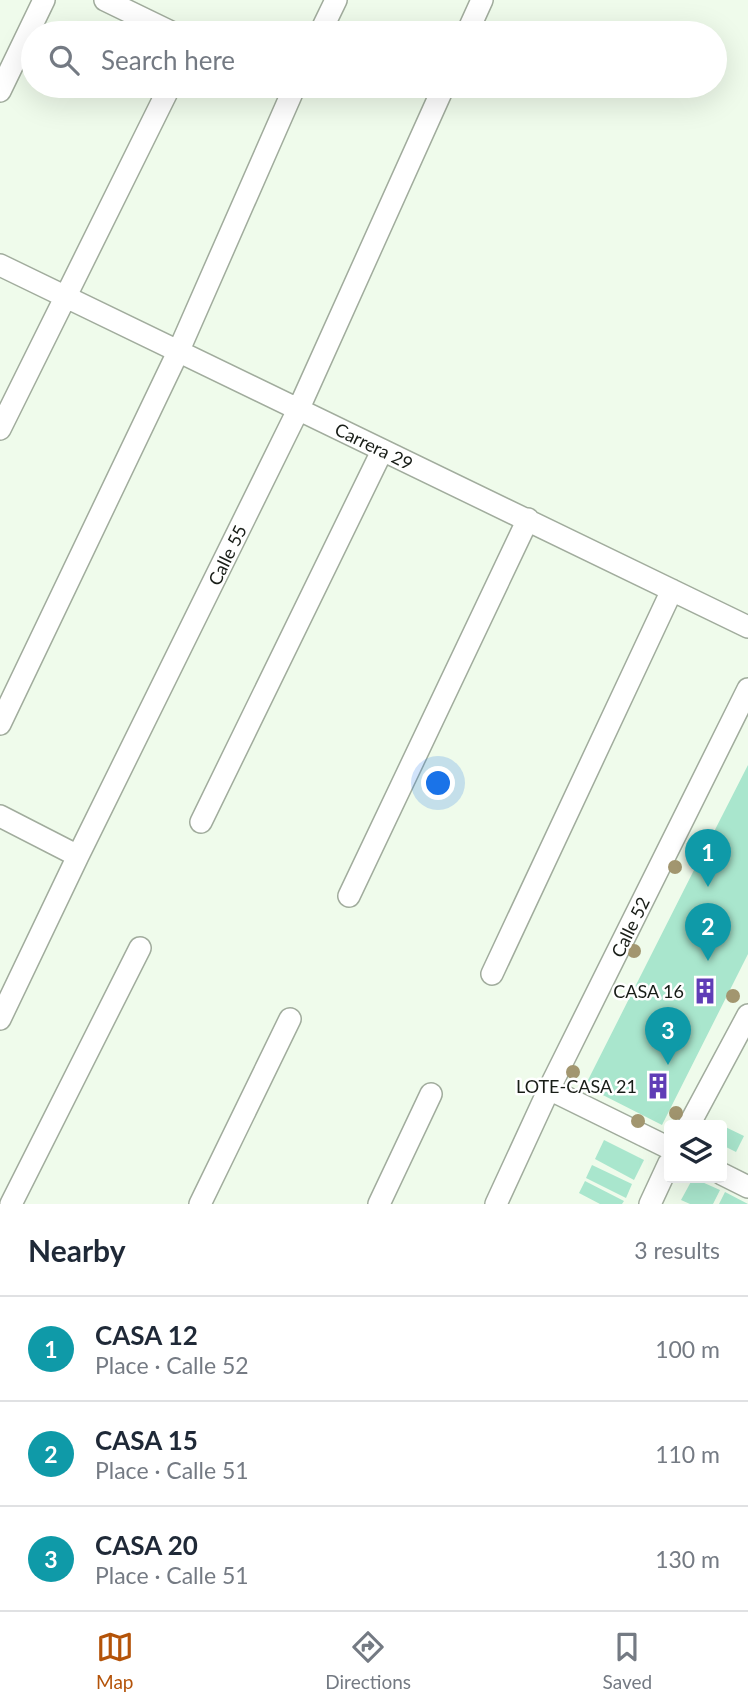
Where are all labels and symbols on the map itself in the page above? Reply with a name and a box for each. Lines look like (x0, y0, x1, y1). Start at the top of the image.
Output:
street label: Carrera 29 (331, 418, 417, 474)
street label: Calle 55 (203, 521, 251, 589)
your location (421, 766, 455, 800)
pin: 1 (685, 829, 731, 887)
street label: Calle 52 (606, 893, 654, 961)
pin: 2 (685, 903, 731, 961)
building icon: CASA 16 (690, 976, 720, 1006)
place label: CASA 16 (613, 980, 684, 1002)
pin: 3 (645, 1007, 691, 1065)
building icon: LOTE-CASA 21 (643, 1071, 673, 1101)
place label: LOTE-CASA 21 (516, 1075, 637, 1097)

